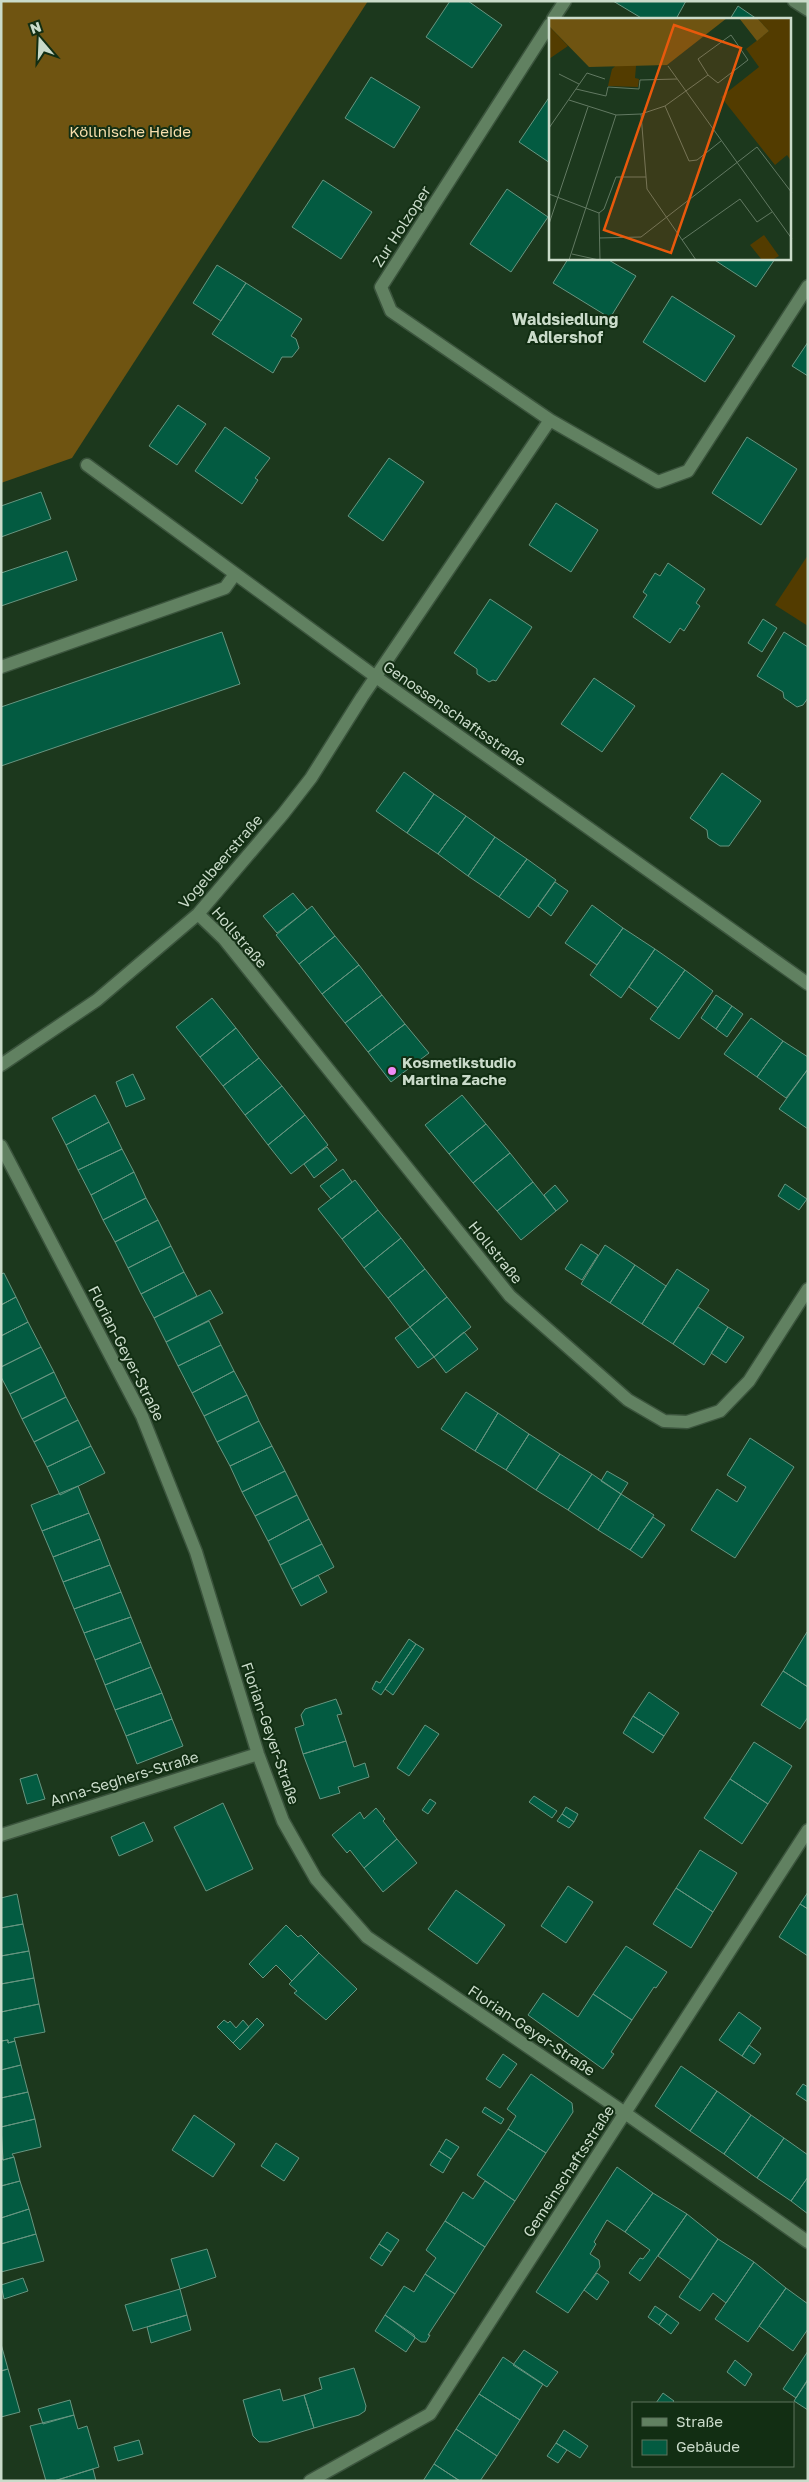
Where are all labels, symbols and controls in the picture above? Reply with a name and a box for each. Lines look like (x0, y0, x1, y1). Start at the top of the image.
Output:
north arrow (15, 15, 65, 65)
text: N (28, 17, 43, 37)
inset map (549, 18, 792, 260)
park label: Köllnische Heide (69, 122, 191, 140)
street label: Zur Holzoper (368, 182, 434, 270)
district label: Waldsiedlung Adlershof (512, 309, 618, 347)
street label: Genossenschaftsstraße (380, 657, 530, 769)
street label: Vogelbeerstraße (174, 810, 266, 912)
street label: Hollstraße (208, 903, 272, 972)
place label: Kosmetikstudio Martina Zache (402, 1053, 516, 1088)
marker: Kosmetikstudio Martina Zache (386, 1065, 398, 1077)
street label: Hollstraße (465, 1217, 527, 1287)
street label: Florian-Geyer-Straße (85, 1282, 169, 1424)
street label: Florian-Geyer-Straße (238, 1660, 304, 1807)
street label: Anna-Seghers-Straße (47, 1747, 201, 1809)
street label: Florian-Geyer-Straße (465, 1981, 599, 2079)
street label: Gemeinschaftsstraße (519, 2102, 617, 2240)
legend (632, 2402, 794, 2467)
text: Straße (676, 2412, 723, 2430)
text: Gebäude (676, 2437, 740, 2455)

